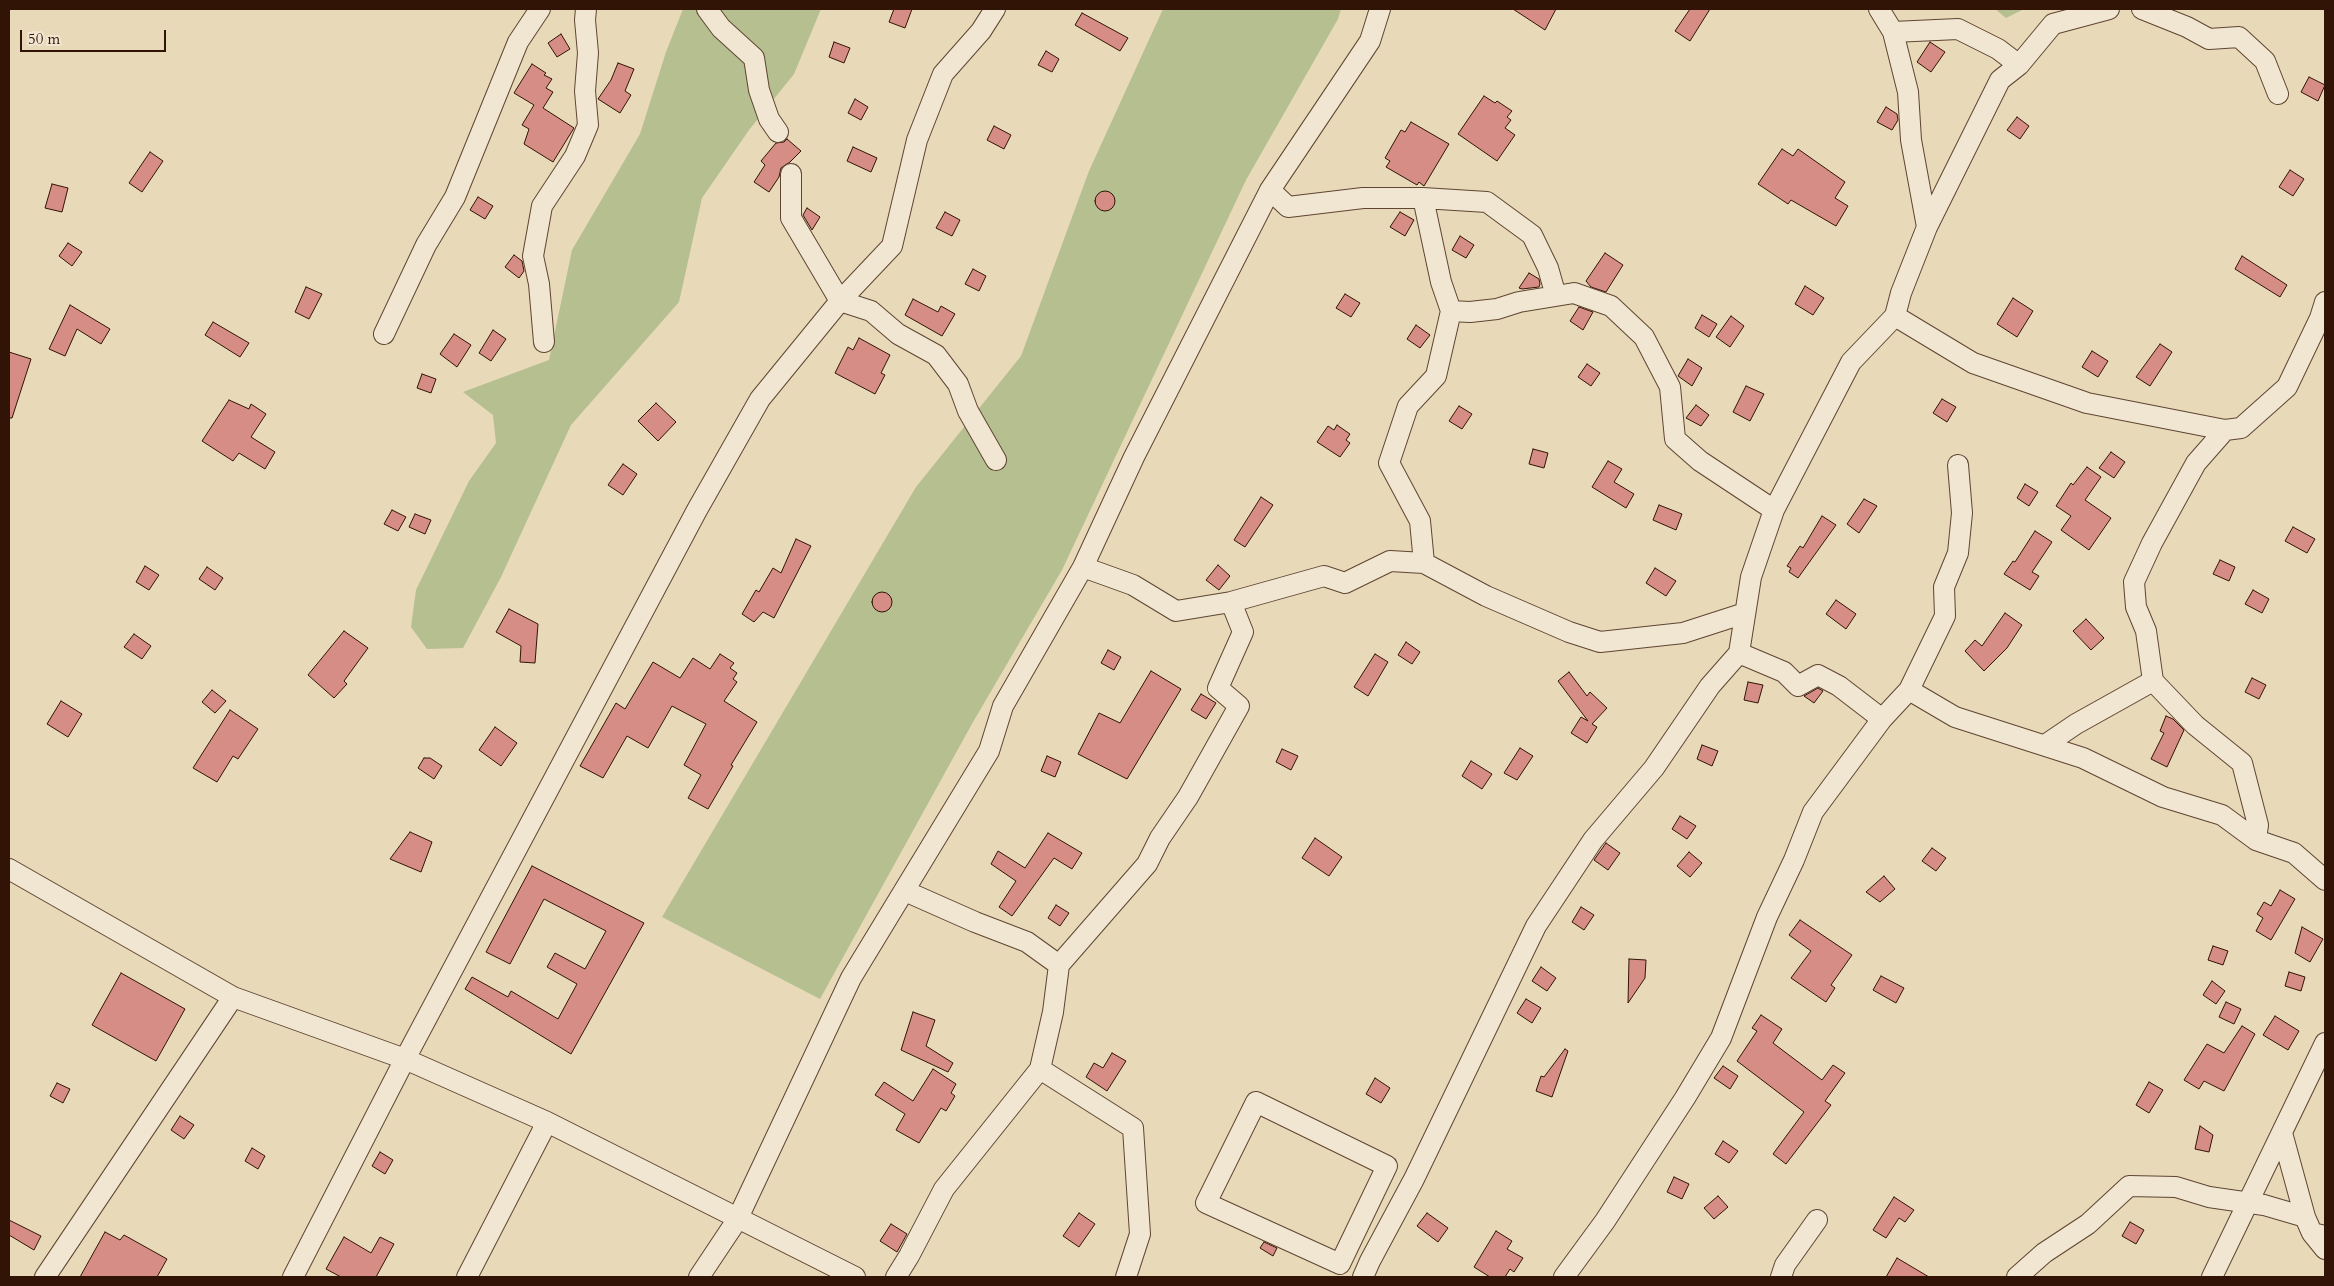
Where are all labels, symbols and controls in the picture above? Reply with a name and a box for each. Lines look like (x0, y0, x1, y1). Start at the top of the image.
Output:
scale bar (22, 20, 169, 52)
text: 50 m (28, 29, 60, 49)

